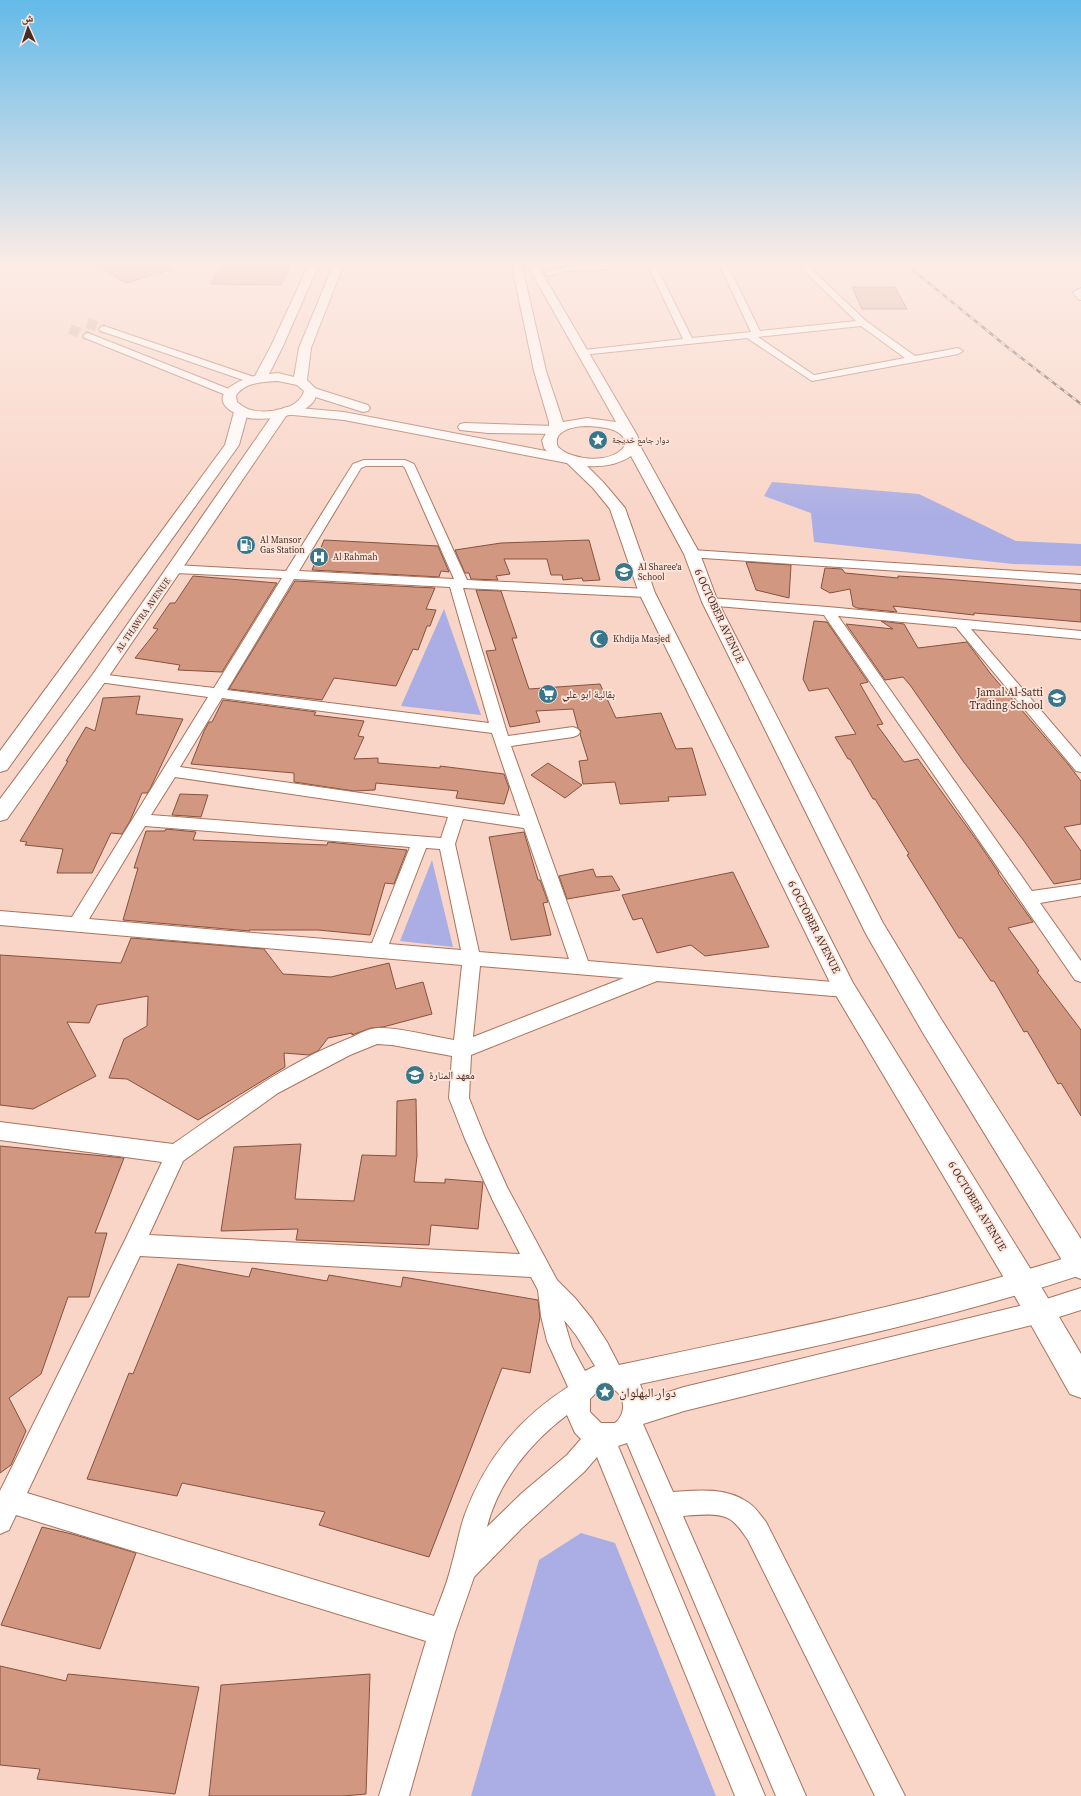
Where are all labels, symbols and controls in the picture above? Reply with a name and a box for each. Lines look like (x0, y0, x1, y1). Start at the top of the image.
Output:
north arrow (8, 8, 48, 48)
text: ش (21, 11, 34, 26)
place icon: دوار جامع خديجة (587, 429, 609, 451)
place label: دوار جامع خديجة (612, 434, 670, 446)
fuel station icon: Al Mansor Gas Station (235, 534, 257, 556)
place label: Al Mansor Gas Station (260, 534, 305, 556)
hospital icon: Al Rahmah (308, 546, 330, 568)
place label: Al Rahmah (333, 551, 378, 563)
school or university icon: Al Sharee'a School (613, 561, 635, 583)
place label: Al Sharee'a School (638, 561, 682, 583)
street label: 6 OCTOBER AVENUE (691, 566, 748, 666)
street label: AL THAWRA AVENUE (113, 575, 174, 655)
mosque icon: Khdija Masjed (588, 628, 610, 650)
place label: Khdija Masjed (613, 633, 670, 645)
supermarket icon: بقالية ابو علي (537, 683, 559, 705)
place label: Jamal Al-Satti Trading School (969, 685, 1043, 713)
place label: بقالية ابو علي (562, 687, 615, 702)
school or university icon: Jamal Al-Satti Trading School (1046, 687, 1068, 709)
street label: 6 OCTOBER AVENUE (784, 878, 844, 976)
school or university icon: معهد المنارة (404, 1064, 426, 1086)
place label: معهد المنارة (429, 1068, 475, 1083)
street label: 6 OCTOBER AVENUE (944, 1158, 1010, 1254)
place icon: دوار البهلوان (594, 1381, 616, 1403)
place label: دوار البهلوان (619, 1384, 676, 1401)

